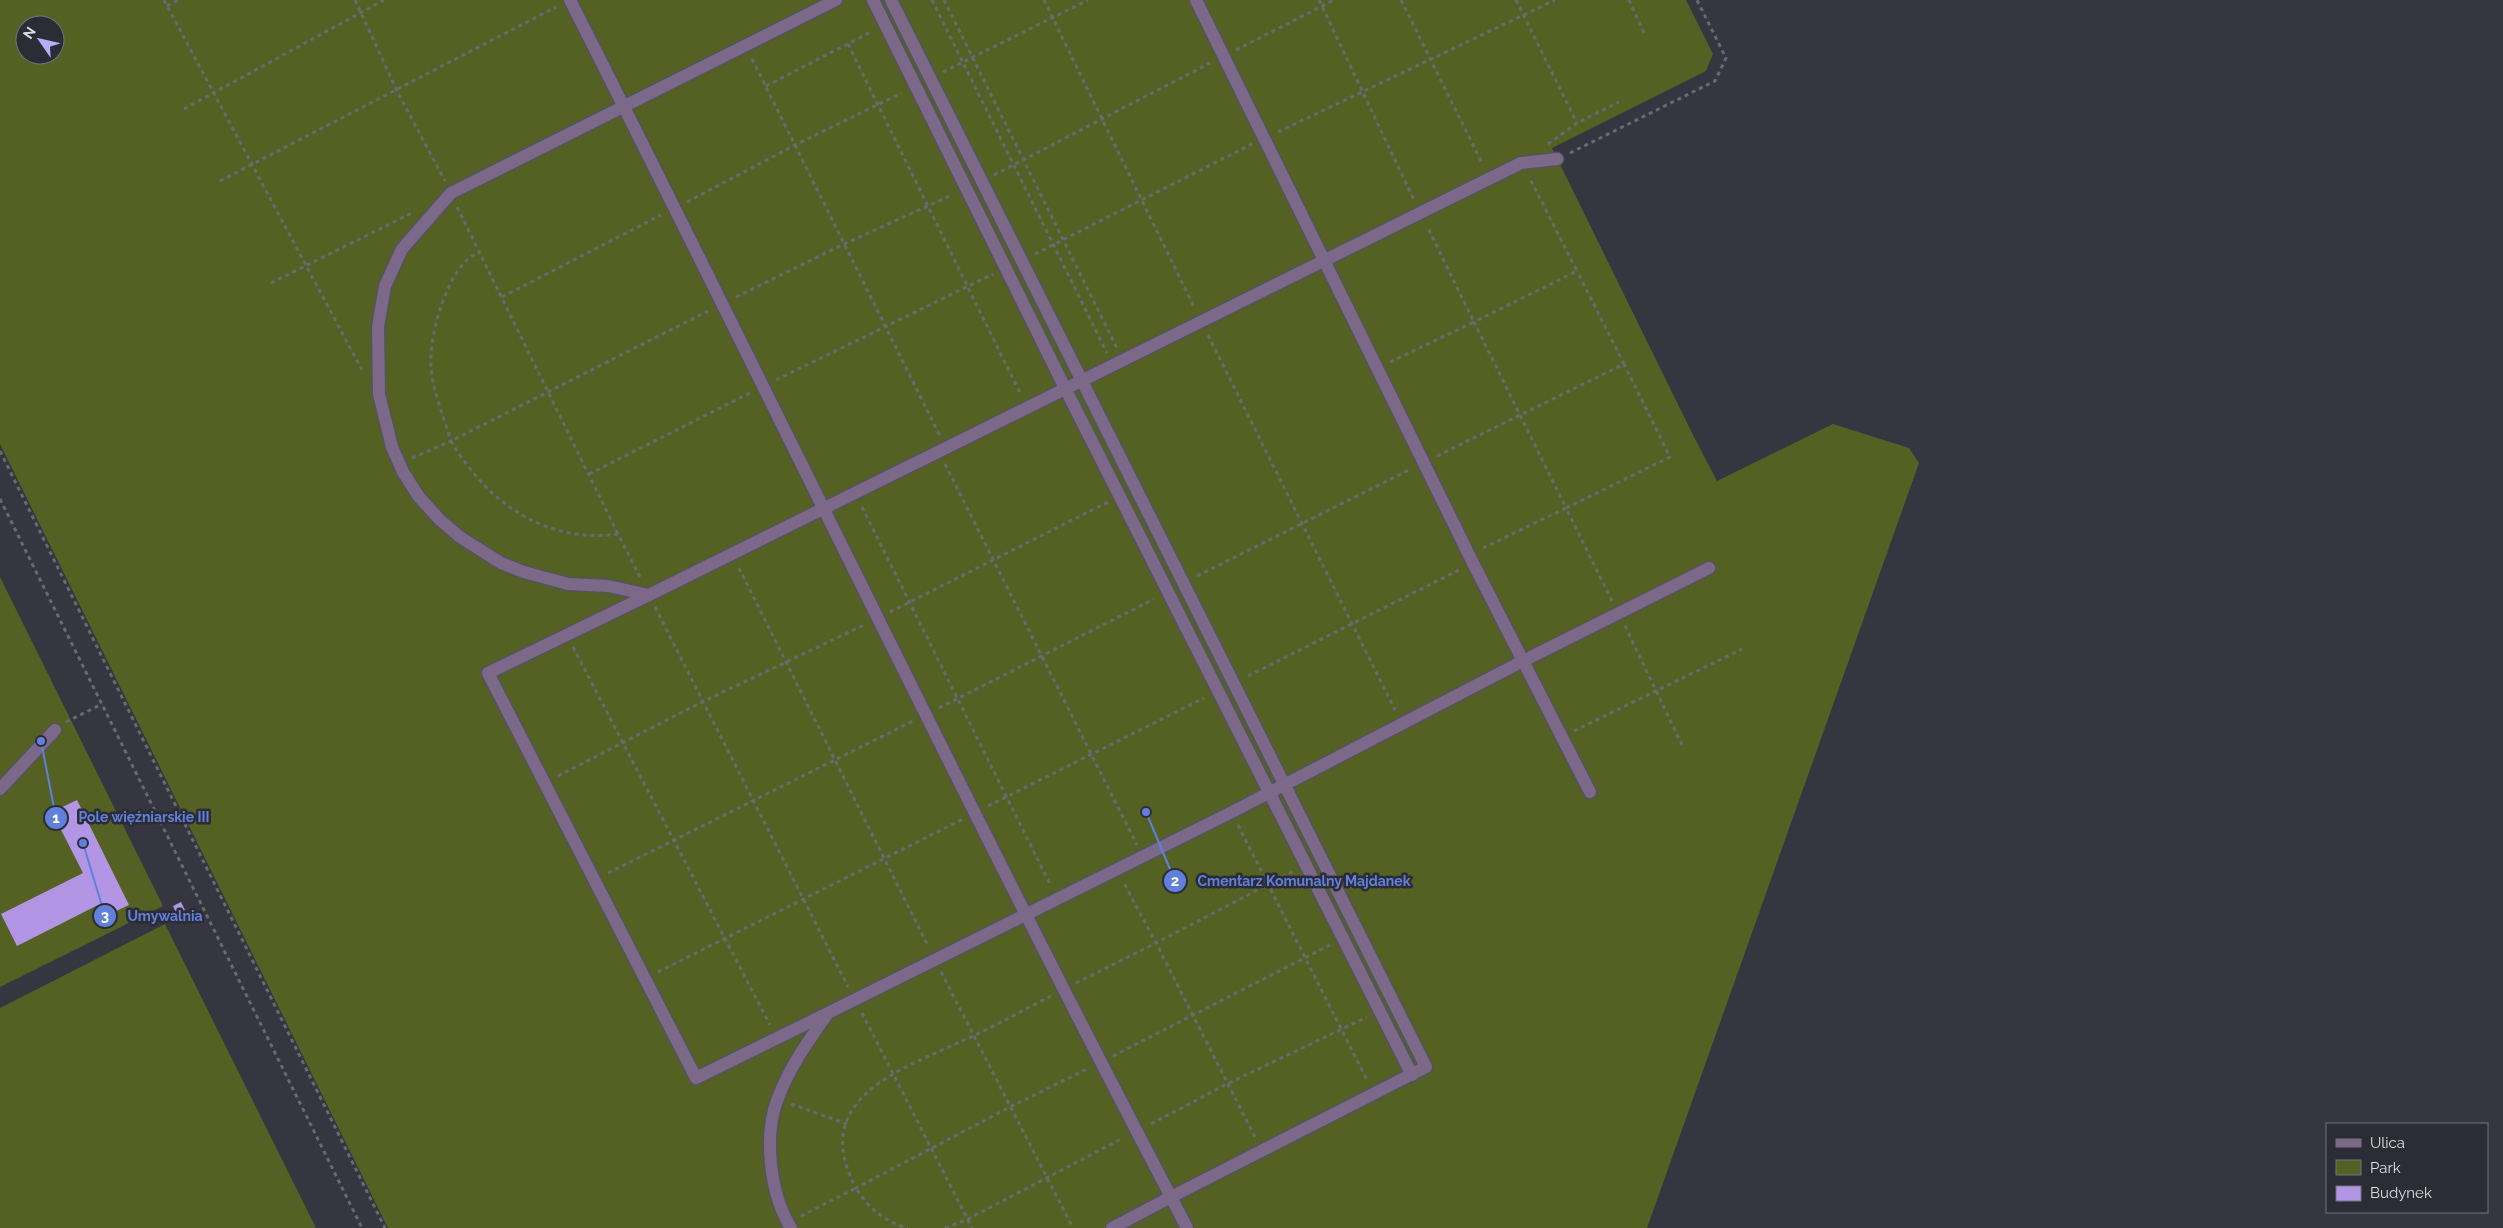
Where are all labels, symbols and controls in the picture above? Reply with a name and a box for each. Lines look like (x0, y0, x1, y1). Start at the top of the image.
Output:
north arrow (15, 15, 65, 65)
text: N (20, 24, 39, 42)
callout: Pole więźniarskie III (44, 803, 220, 832)
text: 1 (52, 809, 60, 827)
text: Pole więźniarskie III (79, 809, 209, 825)
callout: Cmentarz Komunalny Majdanek (1162, 866, 1421, 895)
text: 2 (1171, 872, 1179, 890)
text: Cmentarz Komunalny Majdanek (1198, 873, 1411, 889)
callout: Umywalnia (92, 901, 212, 930)
text: 3 (101, 907, 109, 925)
text: Umywalnia (127, 908, 203, 924)
legend (2326, 1123, 2488, 1213)
text: Ulica (2370, 1134, 2405, 1152)
text: Park (2370, 1159, 2401, 1177)
text: Budynek (2370, 1184, 2432, 1202)

